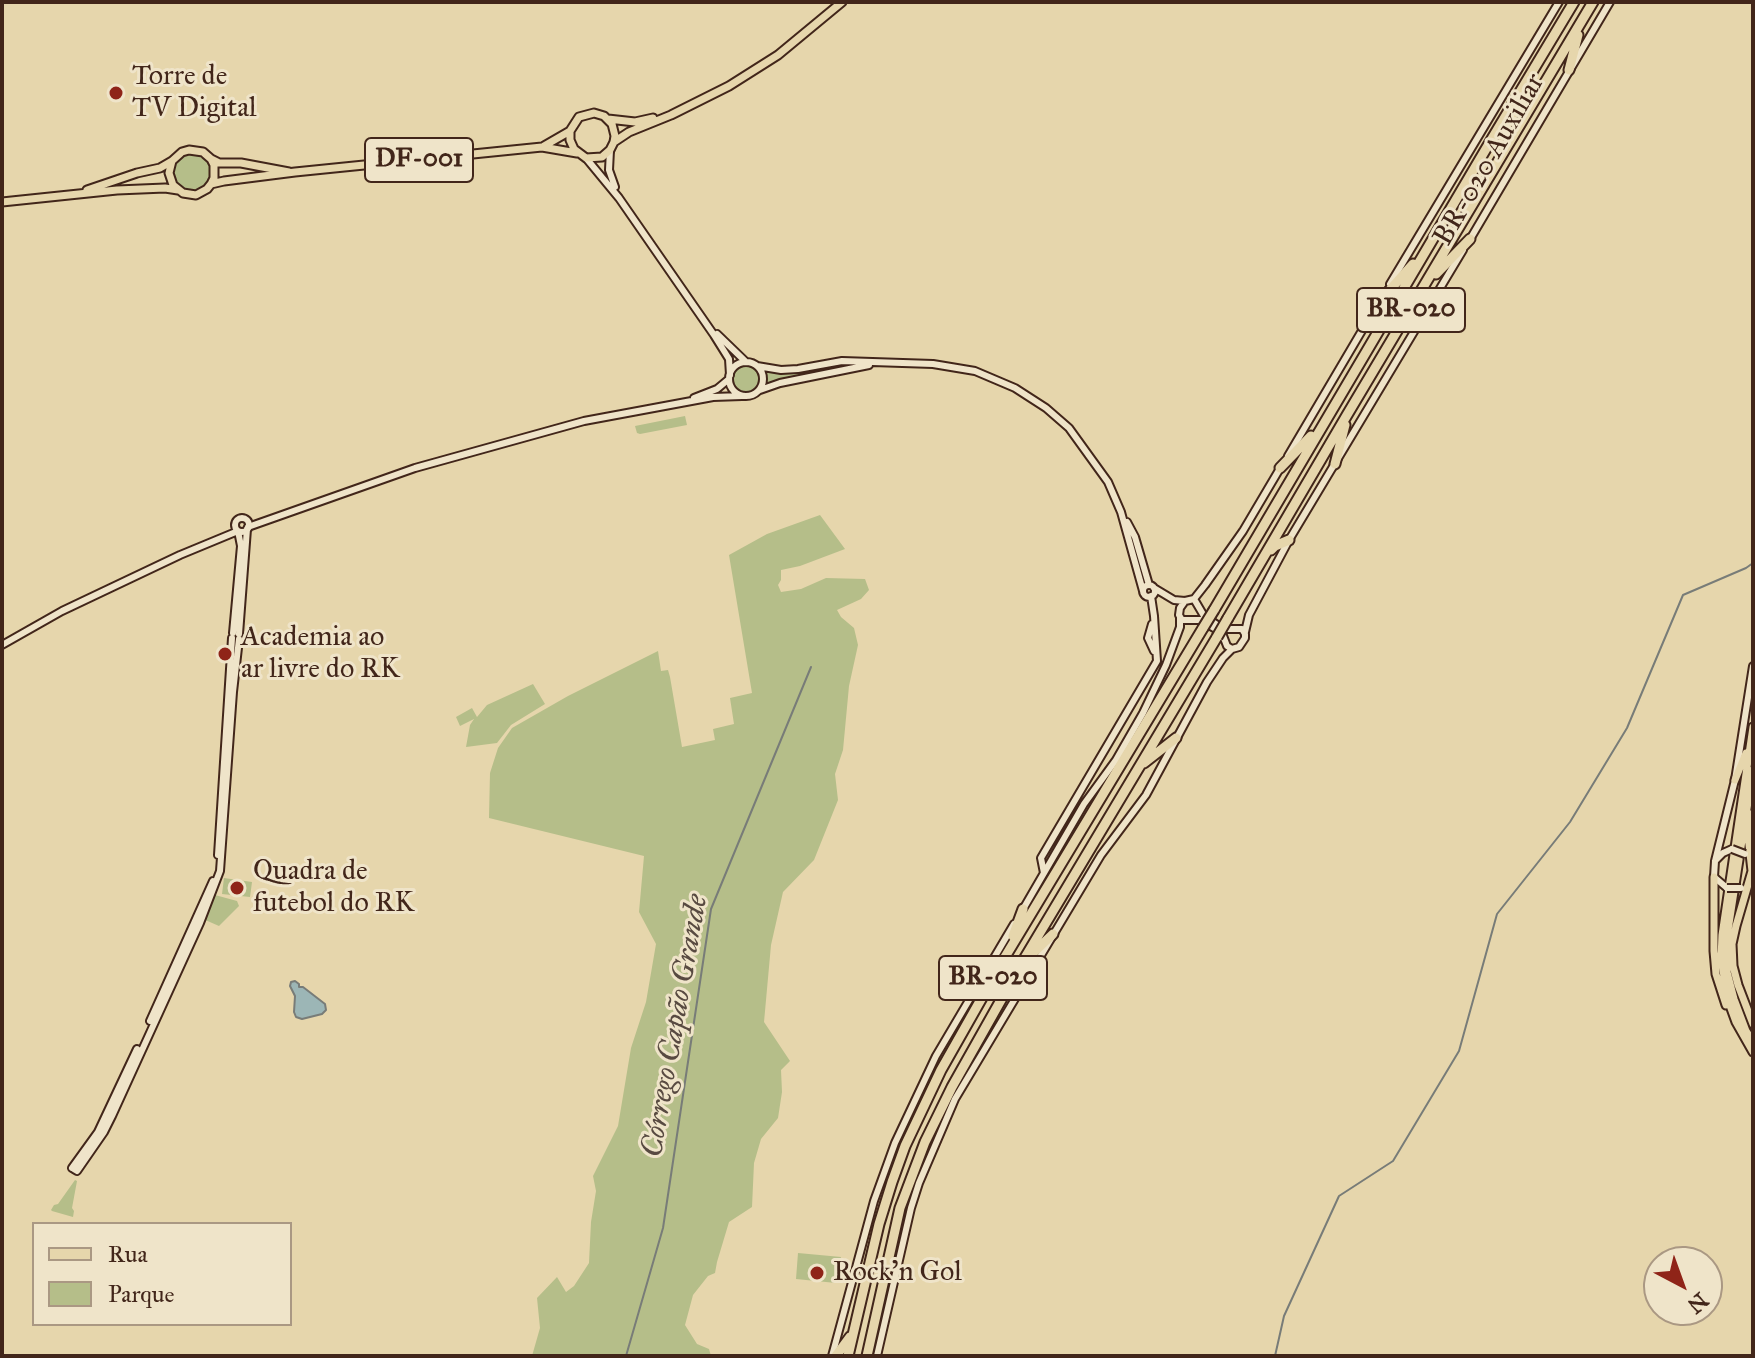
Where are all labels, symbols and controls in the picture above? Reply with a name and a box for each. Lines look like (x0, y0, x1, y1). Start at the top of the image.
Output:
place label: Torre de TV Digital (132, 60, 257, 126)
street label: BR-020 Auxiliar (1427, 68, 1553, 252)
marker: Torre de TV Digital (107, 84, 125, 102)
road number: DF-001 (365, 138, 473, 182)
road number: BR-020 (1357, 288, 1465, 332)
place label: Academia ao ar livre do RK (241, 621, 400, 687)
marker: Academia ao ar livre do RK (216, 645, 234, 663)
place label: Quadra de futebol do RK (253, 855, 414, 921)
marker: Quadra de futebol do RK (228, 879, 246, 897)
water label: Córrego Capão Grande (635, 892, 717, 1160)
road number: BR-020 (939, 956, 1047, 1000)
legend (32, 1222, 292, 1326)
text: Rua (108, 1239, 148, 1269)
north arrow (1643, 1246, 1723, 1326)
place label: Rock'n Gol (833, 1256, 962, 1290)
marker: Rock'n Gol (808, 1264, 826, 1282)
text: Parque (108, 1279, 175, 1309)
text: N (1682, 1287, 1714, 1319)

